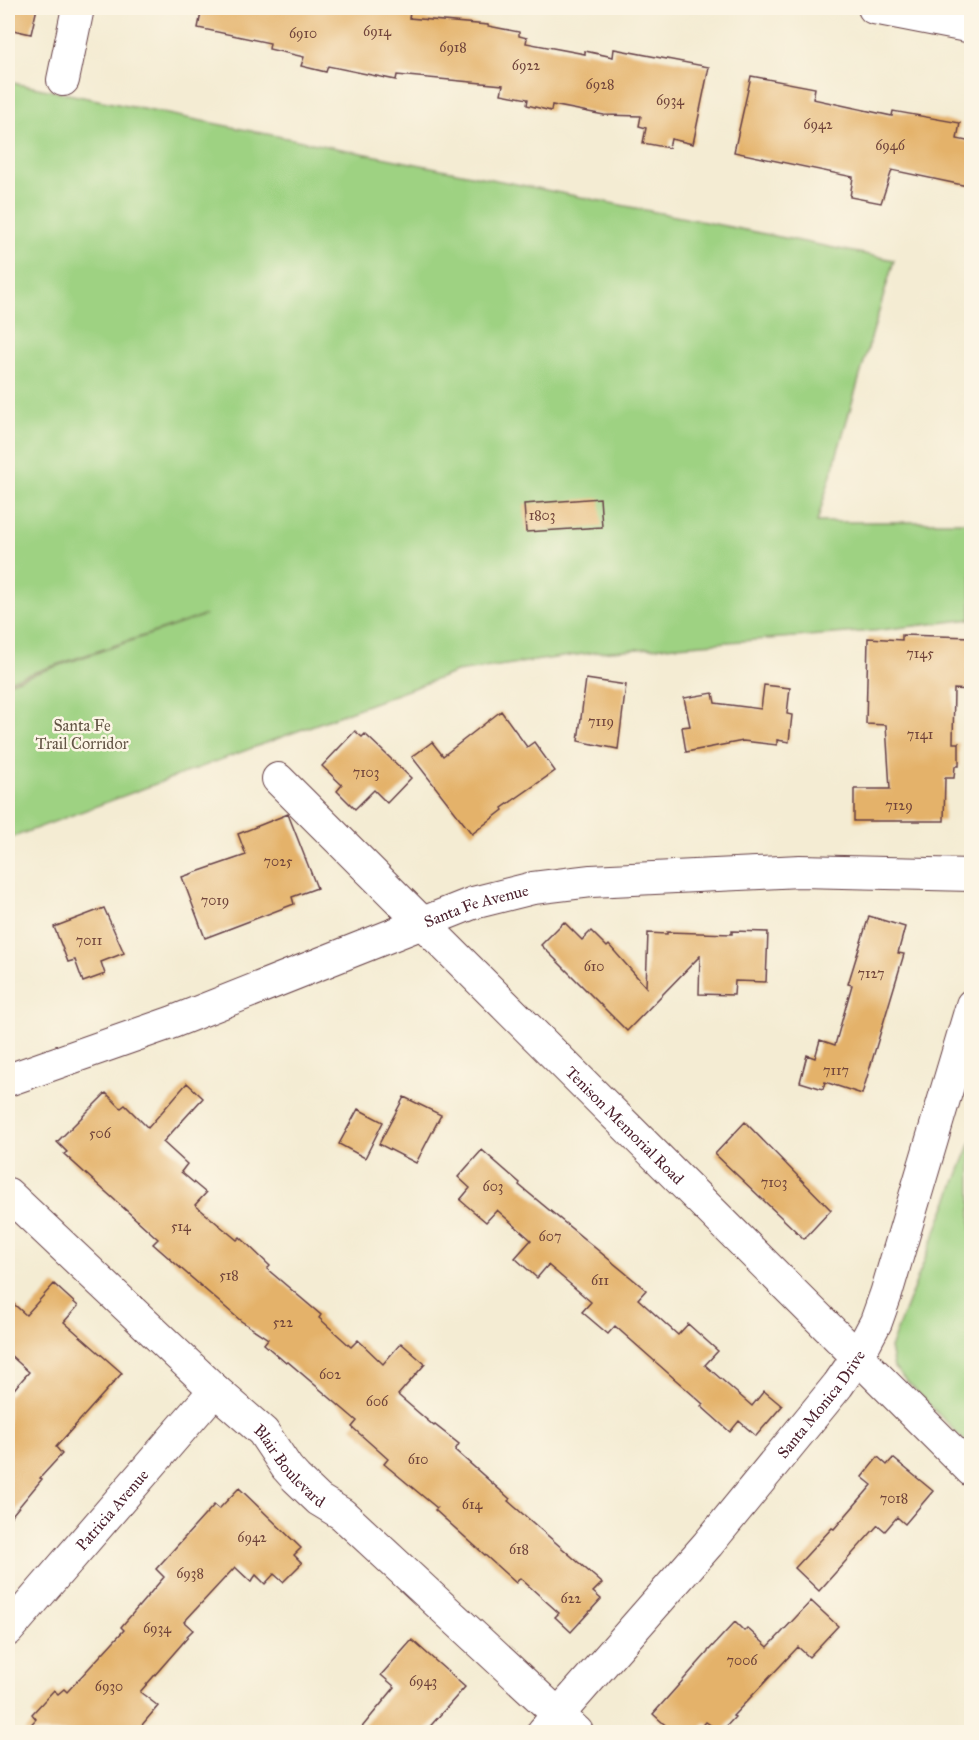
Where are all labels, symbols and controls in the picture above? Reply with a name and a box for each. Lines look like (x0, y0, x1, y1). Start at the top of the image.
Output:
house number: 6914 (363, 23, 392, 40)
house number: 6910 (289, 25, 317, 42)
house number: 6918 (439, 39, 467, 56)
house number: 6922 (512, 57, 540, 74)
house number: 6928 (585, 76, 615, 93)
house number: 6934 (656, 92, 685, 109)
house number: 6942 (803, 116, 833, 133)
house number: 6946 (875, 137, 906, 154)
house number: 1803 (529, 507, 555, 524)
house number: 7145 (906, 645, 934, 662)
house number: 7119 (588, 713, 614, 730)
park label: Santa Fe Trail Corridor (35, 716, 129, 753)
house number: 7141 (907, 726, 934, 743)
house number: 7103 (353, 764, 379, 781)
house number: 7129 (885, 797, 913, 814)
house number: 7025 (264, 853, 293, 870)
street label: Santa Fe Avenue (421, 880, 531, 931)
house number: 7019 (201, 892, 229, 909)
house number: 7011 (76, 932, 103, 949)
house number: 610 (584, 958, 604, 975)
house number: 7127 (857, 965, 885, 982)
street label: Tenison Memorial Road (562, 1062, 688, 1188)
house number: 7117 (823, 1062, 849, 1079)
house number: 506 (89, 1125, 112, 1142)
house number: 7103 (761, 1174, 787, 1191)
house number: 603 (483, 1178, 503, 1195)
house number: 514 (171, 1218, 192, 1235)
house number: 607 (539, 1228, 561, 1245)
house number: 518 (219, 1267, 239, 1284)
house number: 611 (591, 1272, 610, 1289)
house number: 522 (273, 1314, 293, 1331)
street label: Santa Monica Drive (773, 1347, 869, 1462)
house number: 602 (319, 1366, 341, 1383)
house number: 606 (366, 1393, 389, 1410)
street label: Blair Boulevard (251, 1420, 329, 1511)
house number: 610 (408, 1451, 428, 1468)
street label: Patricia Avenue (72, 1465, 152, 1554)
house number: 7018 (880, 1490, 908, 1507)
house number: 614 (462, 1496, 483, 1513)
house number: 6942 (237, 1529, 267, 1546)
house number: 618 (509, 1541, 529, 1558)
house number: 6938 (176, 1565, 204, 1582)
house number: 622 (561, 1590, 582, 1607)
house number: 6934 (143, 1620, 172, 1637)
house number: 7006 (727, 1652, 758, 1669)
house number: 6943 (409, 1673, 437, 1690)
house number: 6930 (95, 1678, 123, 1695)

